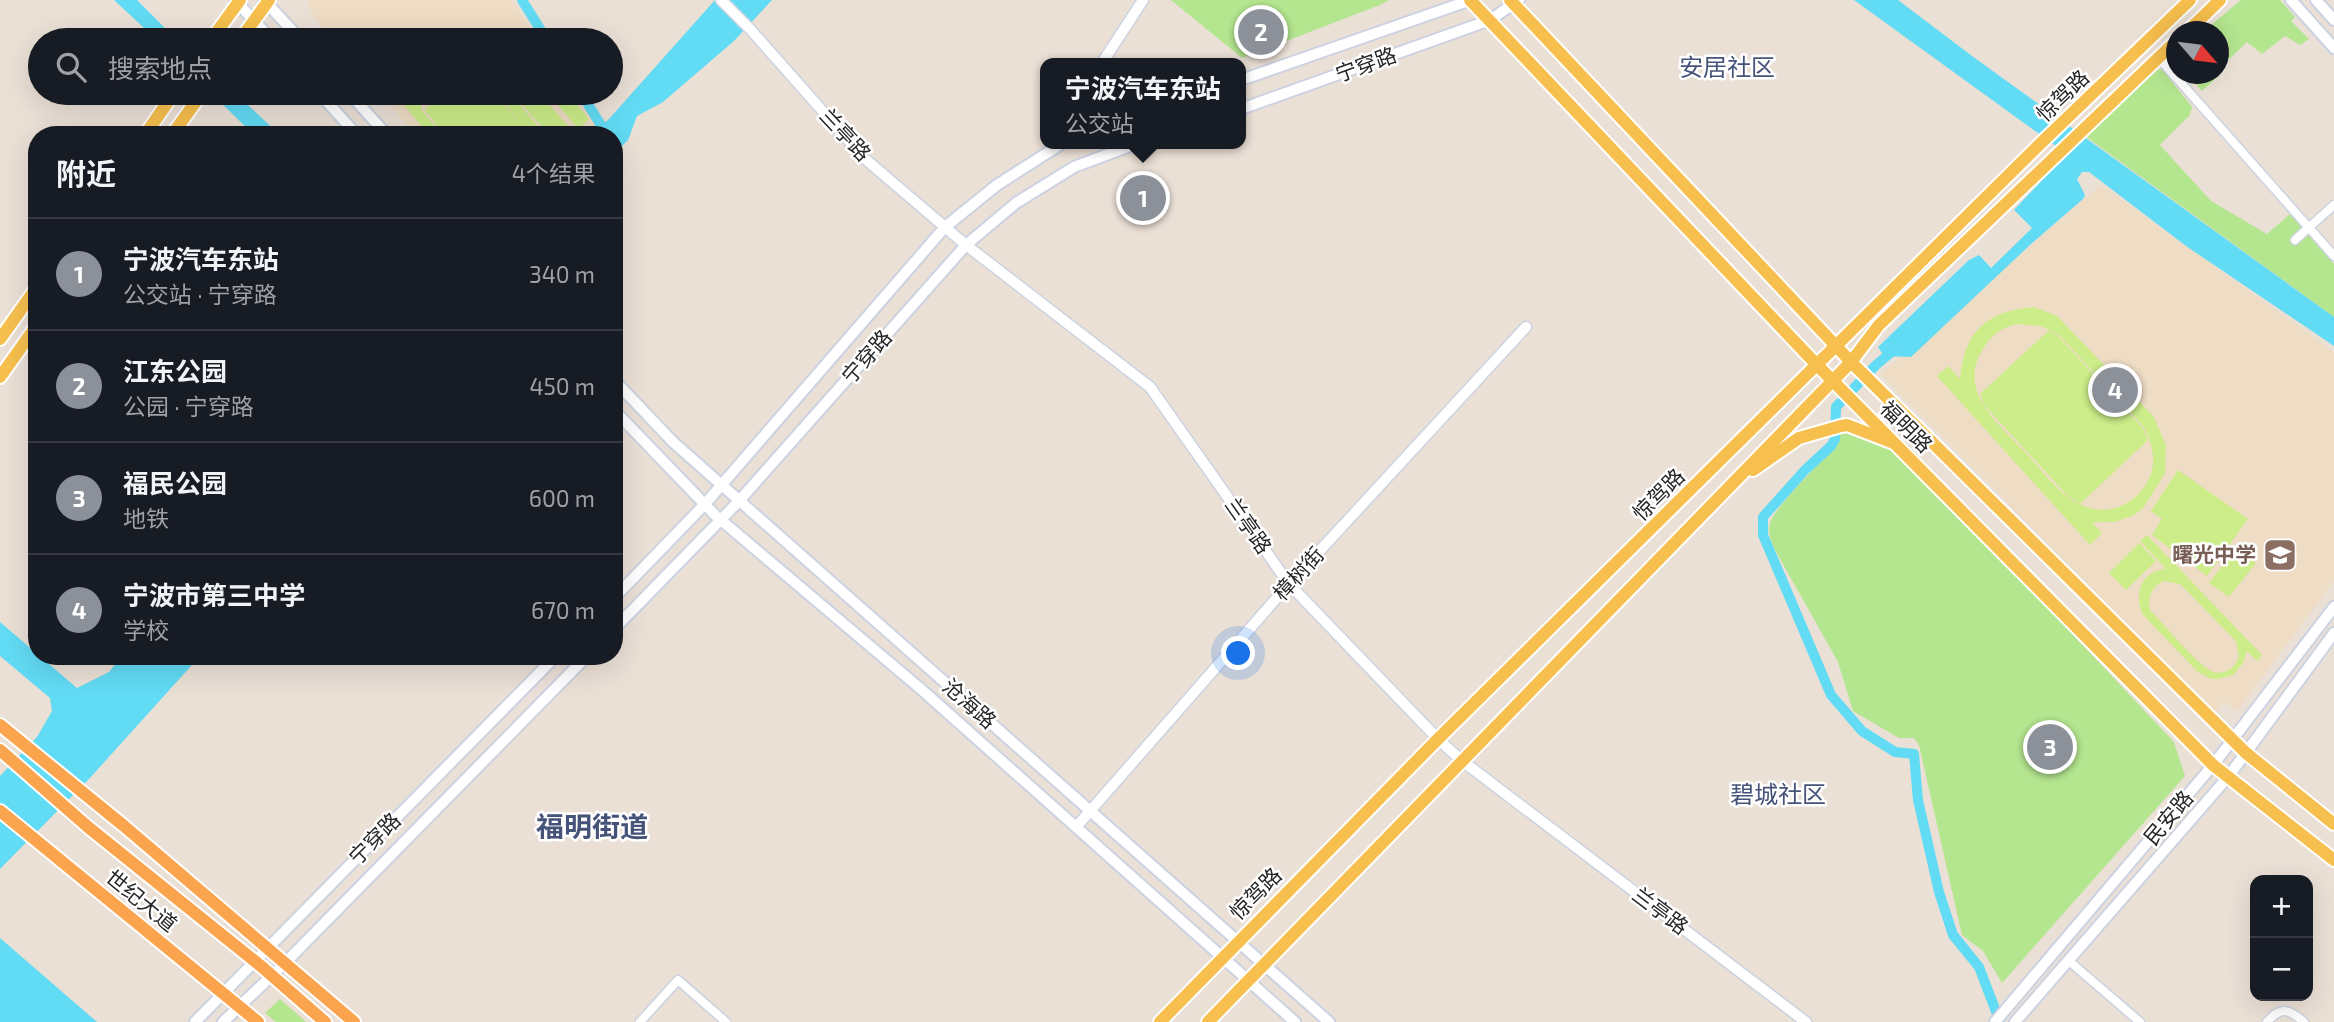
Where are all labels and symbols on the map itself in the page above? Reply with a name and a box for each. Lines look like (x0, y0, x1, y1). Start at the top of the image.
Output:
pin: 2 (1238, 6, 1284, 58)
north arrow (2166, 21, 2229, 84)
street label: 宁穿路 (1332, 41, 1399, 86)
district label: 安居社区 (1679, 52, 1775, 81)
street label: 惊驾路 (2031, 64, 2093, 126)
street label: 兰亭路 (815, 102, 877, 166)
pin: 1 (1120, 172, 1166, 224)
street label: 宁穿路 (836, 324, 896, 388)
pin: 4 (2092, 364, 2138, 416)
street label: 福明路 (1876, 395, 1938, 457)
street label: 惊驾路 (1627, 463, 1689, 525)
street label: 兰亭路 (1221, 492, 1278, 558)
school or university icon: 曙光中学 (2261, 536, 2299, 574)
street label: 樟树街 (1268, 541, 1328, 605)
place label: 曙光中学 (2172, 541, 2256, 566)
your location (1221, 636, 1255, 670)
street label: 沧海路 (938, 673, 1002, 733)
pin: 3 (2027, 721, 2073, 773)
district label: 碧城社区 (1730, 779, 1826, 808)
street label: 民安路 (2138, 785, 2198, 849)
street label: 宁穿路 (343, 807, 405, 869)
district label: 福明街道 (536, 809, 648, 843)
street label: 惊驾路 (1224, 862, 1286, 924)
street label: 世纪大道 (101, 864, 182, 936)
street label: 兰亭路 (1628, 881, 1694, 939)

